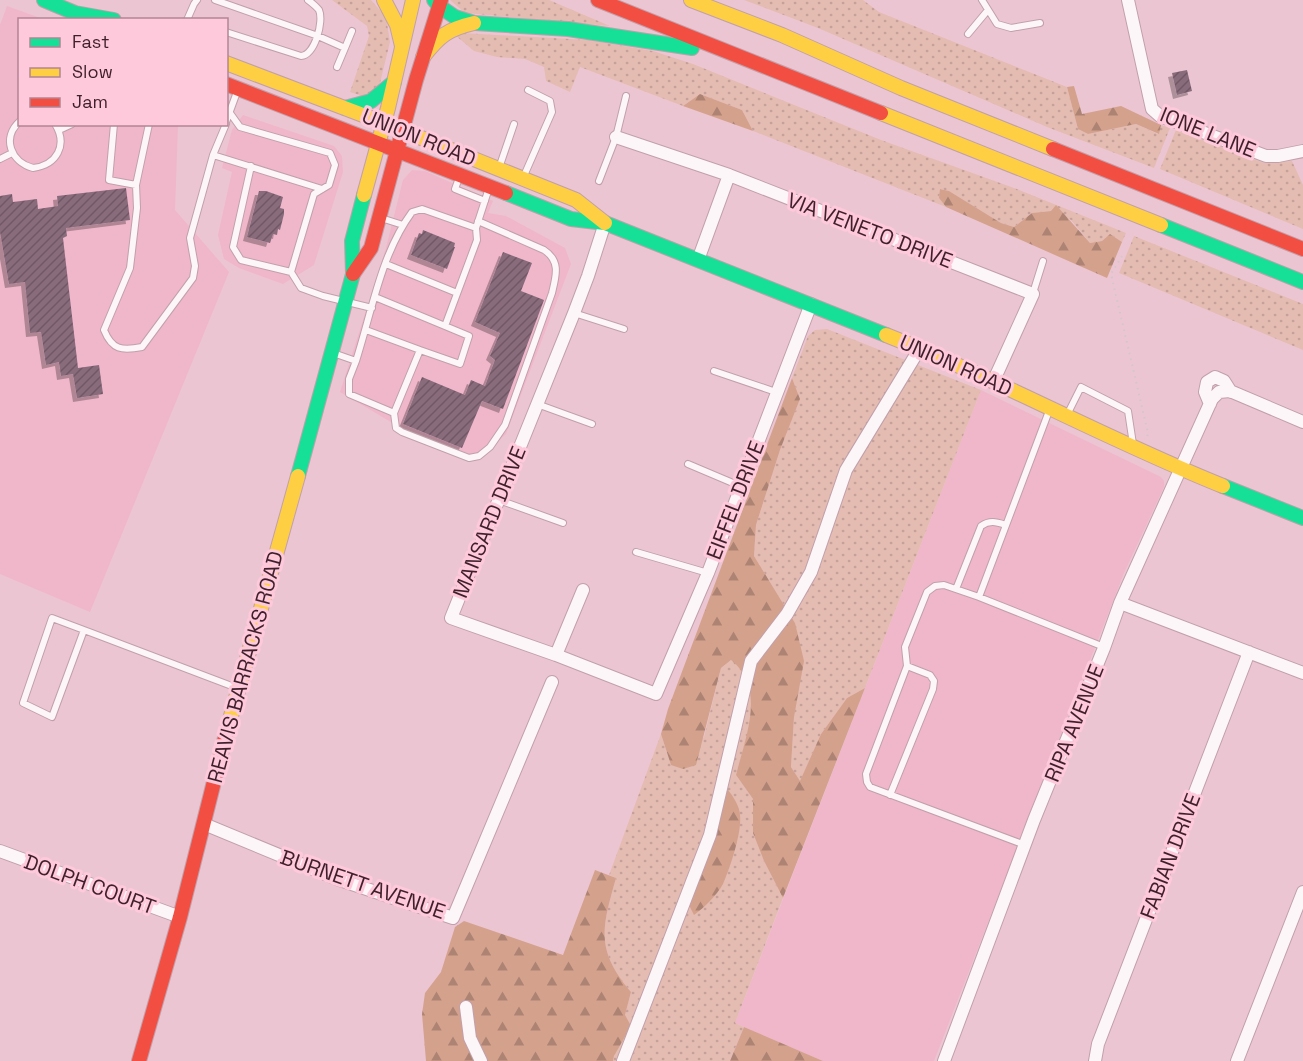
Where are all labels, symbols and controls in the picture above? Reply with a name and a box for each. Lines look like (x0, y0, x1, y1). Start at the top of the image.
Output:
legend (18, 18, 228, 126)
text: Fast (72, 30, 109, 53)
text: Slow (72, 60, 113, 83)
text: Jam (72, 90, 108, 113)
street label: IONE LANE (1156, 101, 1260, 163)
street label: UNION ROAD (358, 102, 480, 172)
street label: VIA VENETO DRIVE (783, 186, 957, 274)
street label: UNION ROAD (895, 328, 1017, 402)
street label: EIFFEL DRIVE (700, 437, 770, 563)
street label: MANSARD DRIVE (446, 442, 532, 602)
street label: REAVIS BARRACKS ROAD (201, 548, 289, 786)
street label: RIPA AVENUE (1038, 660, 1110, 786)
street label: FABIAN DRIVE (1134, 789, 1206, 923)
street label: BURNETT AVENUE (277, 843, 449, 925)
street label: DOLPH COURT (20, 848, 160, 920)

